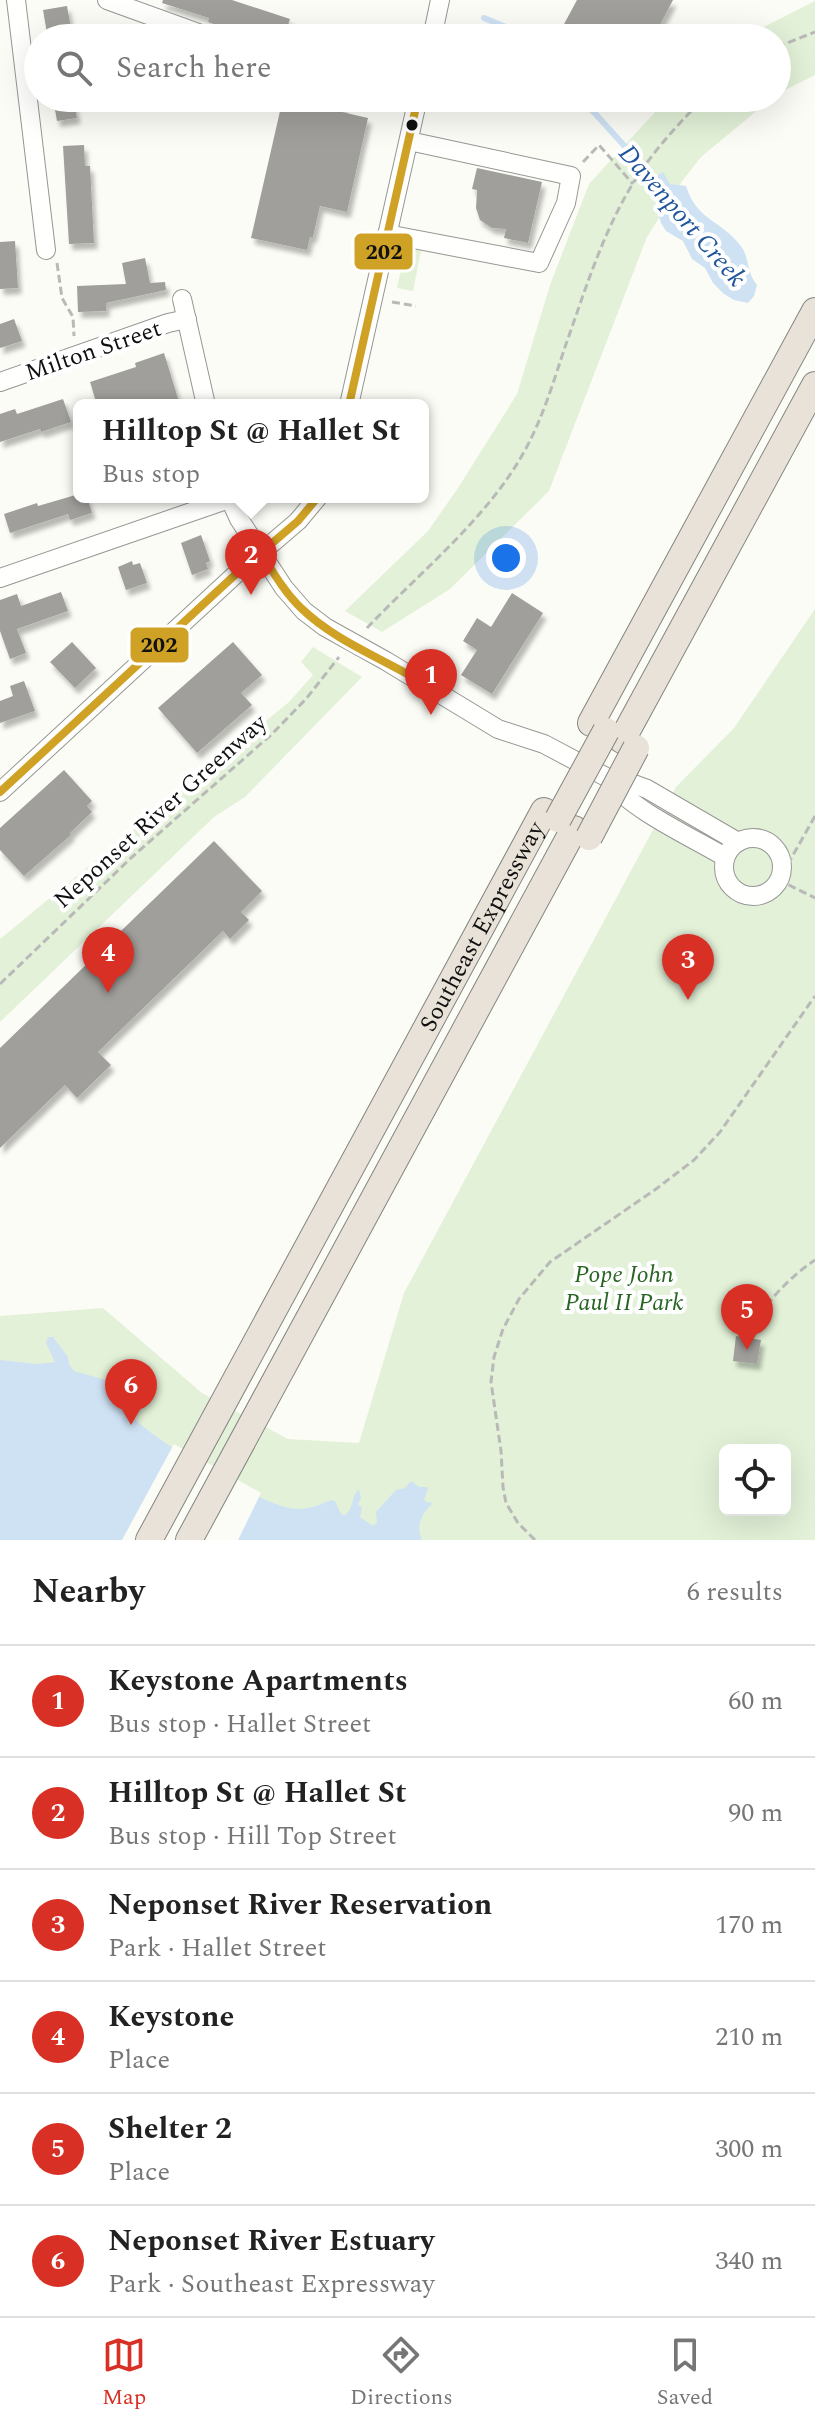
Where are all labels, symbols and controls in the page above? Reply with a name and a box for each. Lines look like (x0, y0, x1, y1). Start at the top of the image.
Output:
search box (24, 24, 791, 112)
text: Search here (116, 45, 272, 91)
icon: search (52, 46, 96, 90)
unlabelled marker (404, 117, 420, 133)
water label: Davenport Creek (609, 135, 756, 296)
line badge: 202 (353, 232, 414, 271)
text: 202 (365, 236, 403, 269)
street label: Milton Street (20, 311, 166, 391)
popup (73, 399, 429, 503)
text: Hilltop St @ Hallet St (102, 408, 400, 454)
text: Bus stop (102, 454, 200, 494)
pin: 2 (225, 529, 277, 595)
your location (486, 538, 526, 578)
line badge: 202 (129, 626, 190, 664)
text: 202 (140, 629, 178, 662)
pin: 1 (405, 649, 457, 715)
street label: Neponset River Greenway (46, 705, 276, 917)
street label: Southeast Expressway (411, 814, 555, 1038)
pin: 4 (82, 927, 134, 993)
pin: 3 (662, 934, 714, 1000)
park label: Pope John Paul II Park (564, 1257, 684, 1321)
pin: 5 (721, 1284, 773, 1350)
pin: 6 (105, 1359, 157, 1425)
map controls (719, 1444, 791, 1516)
button: locate (719, 1444, 791, 1516)
text: Nearby (32, 1566, 145, 1618)
text: 6 results (687, 1572, 783, 1612)
text: Keystone Apartments (108, 1658, 408, 1704)
text: 1 (51, 1681, 65, 1721)
text: 60 m (728, 1681, 783, 1721)
text: Bus stop · Hallet Street (108, 1704, 371, 1744)
text: Hilltop St @ Hallet St (108, 1770, 407, 1816)
text: 2 (51, 1793, 65, 1833)
text: 90 m (728, 1793, 783, 1833)
text: Bus stop · Hill Top Street (108, 1816, 397, 1856)
text: Neponset River Reservation (108, 1882, 492, 1928)
text: 3 (51, 1905, 65, 1945)
text: 170 m (715, 1905, 783, 1945)
text: Park · Hallet Street (108, 1928, 327, 1968)
text: Keystone (108, 1994, 234, 2040)
text: 4 (51, 2017, 65, 2057)
text: 210 m (715, 2017, 783, 2057)
text: Place (108, 2040, 170, 2080)
text: Shelter 2 (108, 2106, 232, 2152)
text: 5 (51, 2129, 65, 2169)
text: 300 m (715, 2129, 783, 2169)
text: Place (108, 2152, 170, 2192)
text: Neponset River Estuary (108, 2218, 434, 2264)
text: 6 (51, 2241, 65, 2281)
text: 340 m (715, 2241, 783, 2281)
text: Park · Southeast Expressway (108, 2264, 435, 2304)
tab: Map (102, 2333, 146, 2414)
tab: Directions (350, 2333, 453, 2414)
tab: Saved (657, 2333, 713, 2414)

